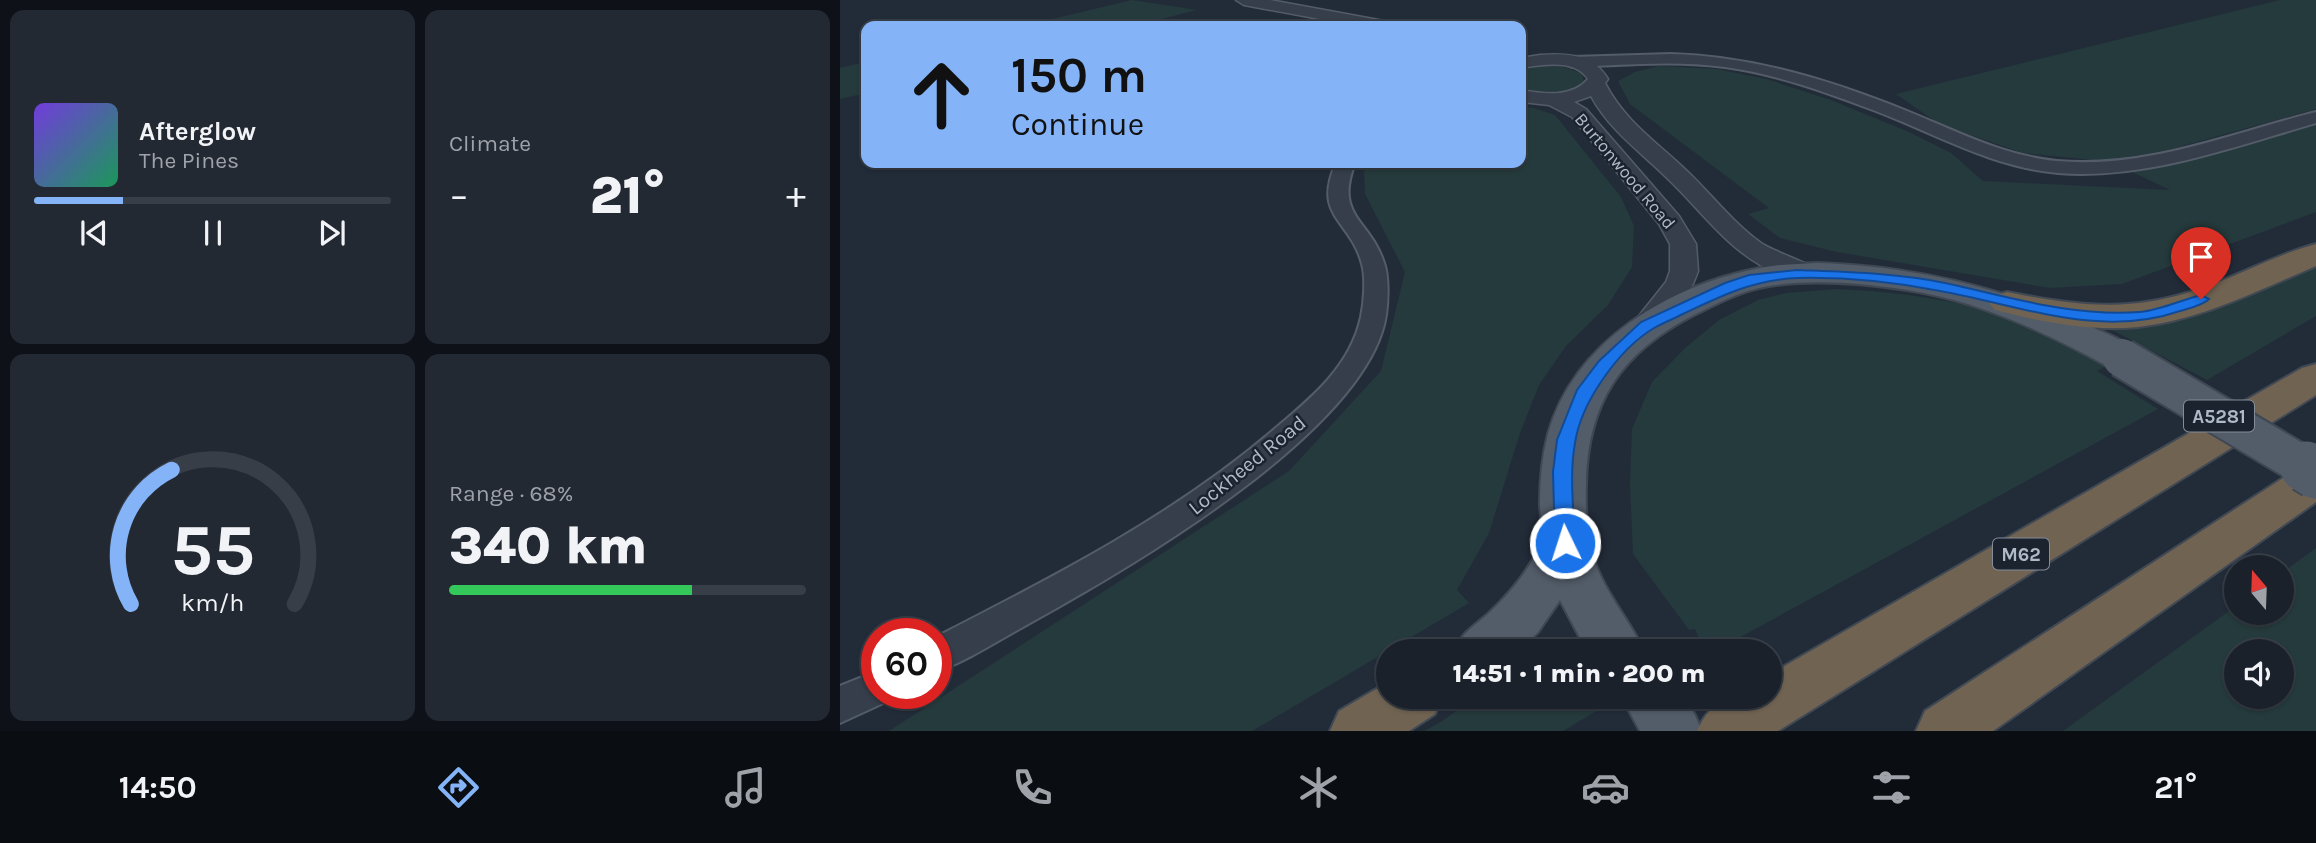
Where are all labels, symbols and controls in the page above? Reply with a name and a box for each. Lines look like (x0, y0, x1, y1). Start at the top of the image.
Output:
text: 150 m (1011, 47, 1147, 104)
icon: ahead (896, 49, 987, 140)
text: Continue (1011, 106, 1144, 143)
street label: Burtonwood Road (1570, 108, 1680, 234)
text: Afterglow (139, 116, 256, 147)
text: Climate (449, 130, 531, 157)
text: The Pines (139, 147, 239, 174)
text: 21° (590, 165, 665, 226)
text: − (449, 173, 469, 218)
text: + (786, 173, 806, 218)
icon: previous (75, 214, 113, 252)
icon: pause (194, 214, 232, 252)
icon: next (313, 214, 351, 252)
pin (2171, 227, 2231, 299)
icon: arrive (2182, 238, 2220, 276)
road number: A5281 (2184, 400, 2254, 432)
street label: Lockheed Road (1183, 410, 1311, 520)
text: Range · 68% (449, 480, 573, 507)
position arrow (1528, 506, 1602, 580)
text: 55 (170, 507, 255, 592)
text: 340 km (449, 515, 647, 576)
road number: M62 (1993, 538, 2049, 569)
north arrow (2224, 555, 2294, 625)
map controls (2224, 555, 2294, 709)
text: km/h (181, 587, 244, 616)
speed limit sign: 60 (861, 618, 952, 709)
button: sound (2224, 639, 2294, 709)
text: 14:51 · 1 min · 200 m (1453, 658, 1705, 689)
icon: directions (434, 763, 483, 812)
icon: music (721, 763, 770, 812)
icon: phone (1008, 763, 1057, 812)
icon: climate (1294, 763, 1343, 812)
icon: car (1581, 763, 1630, 812)
icon: filters (1867, 763, 1916, 812)
text: 14:50 (119, 769, 197, 806)
text: 21° (2154, 769, 2197, 806)

